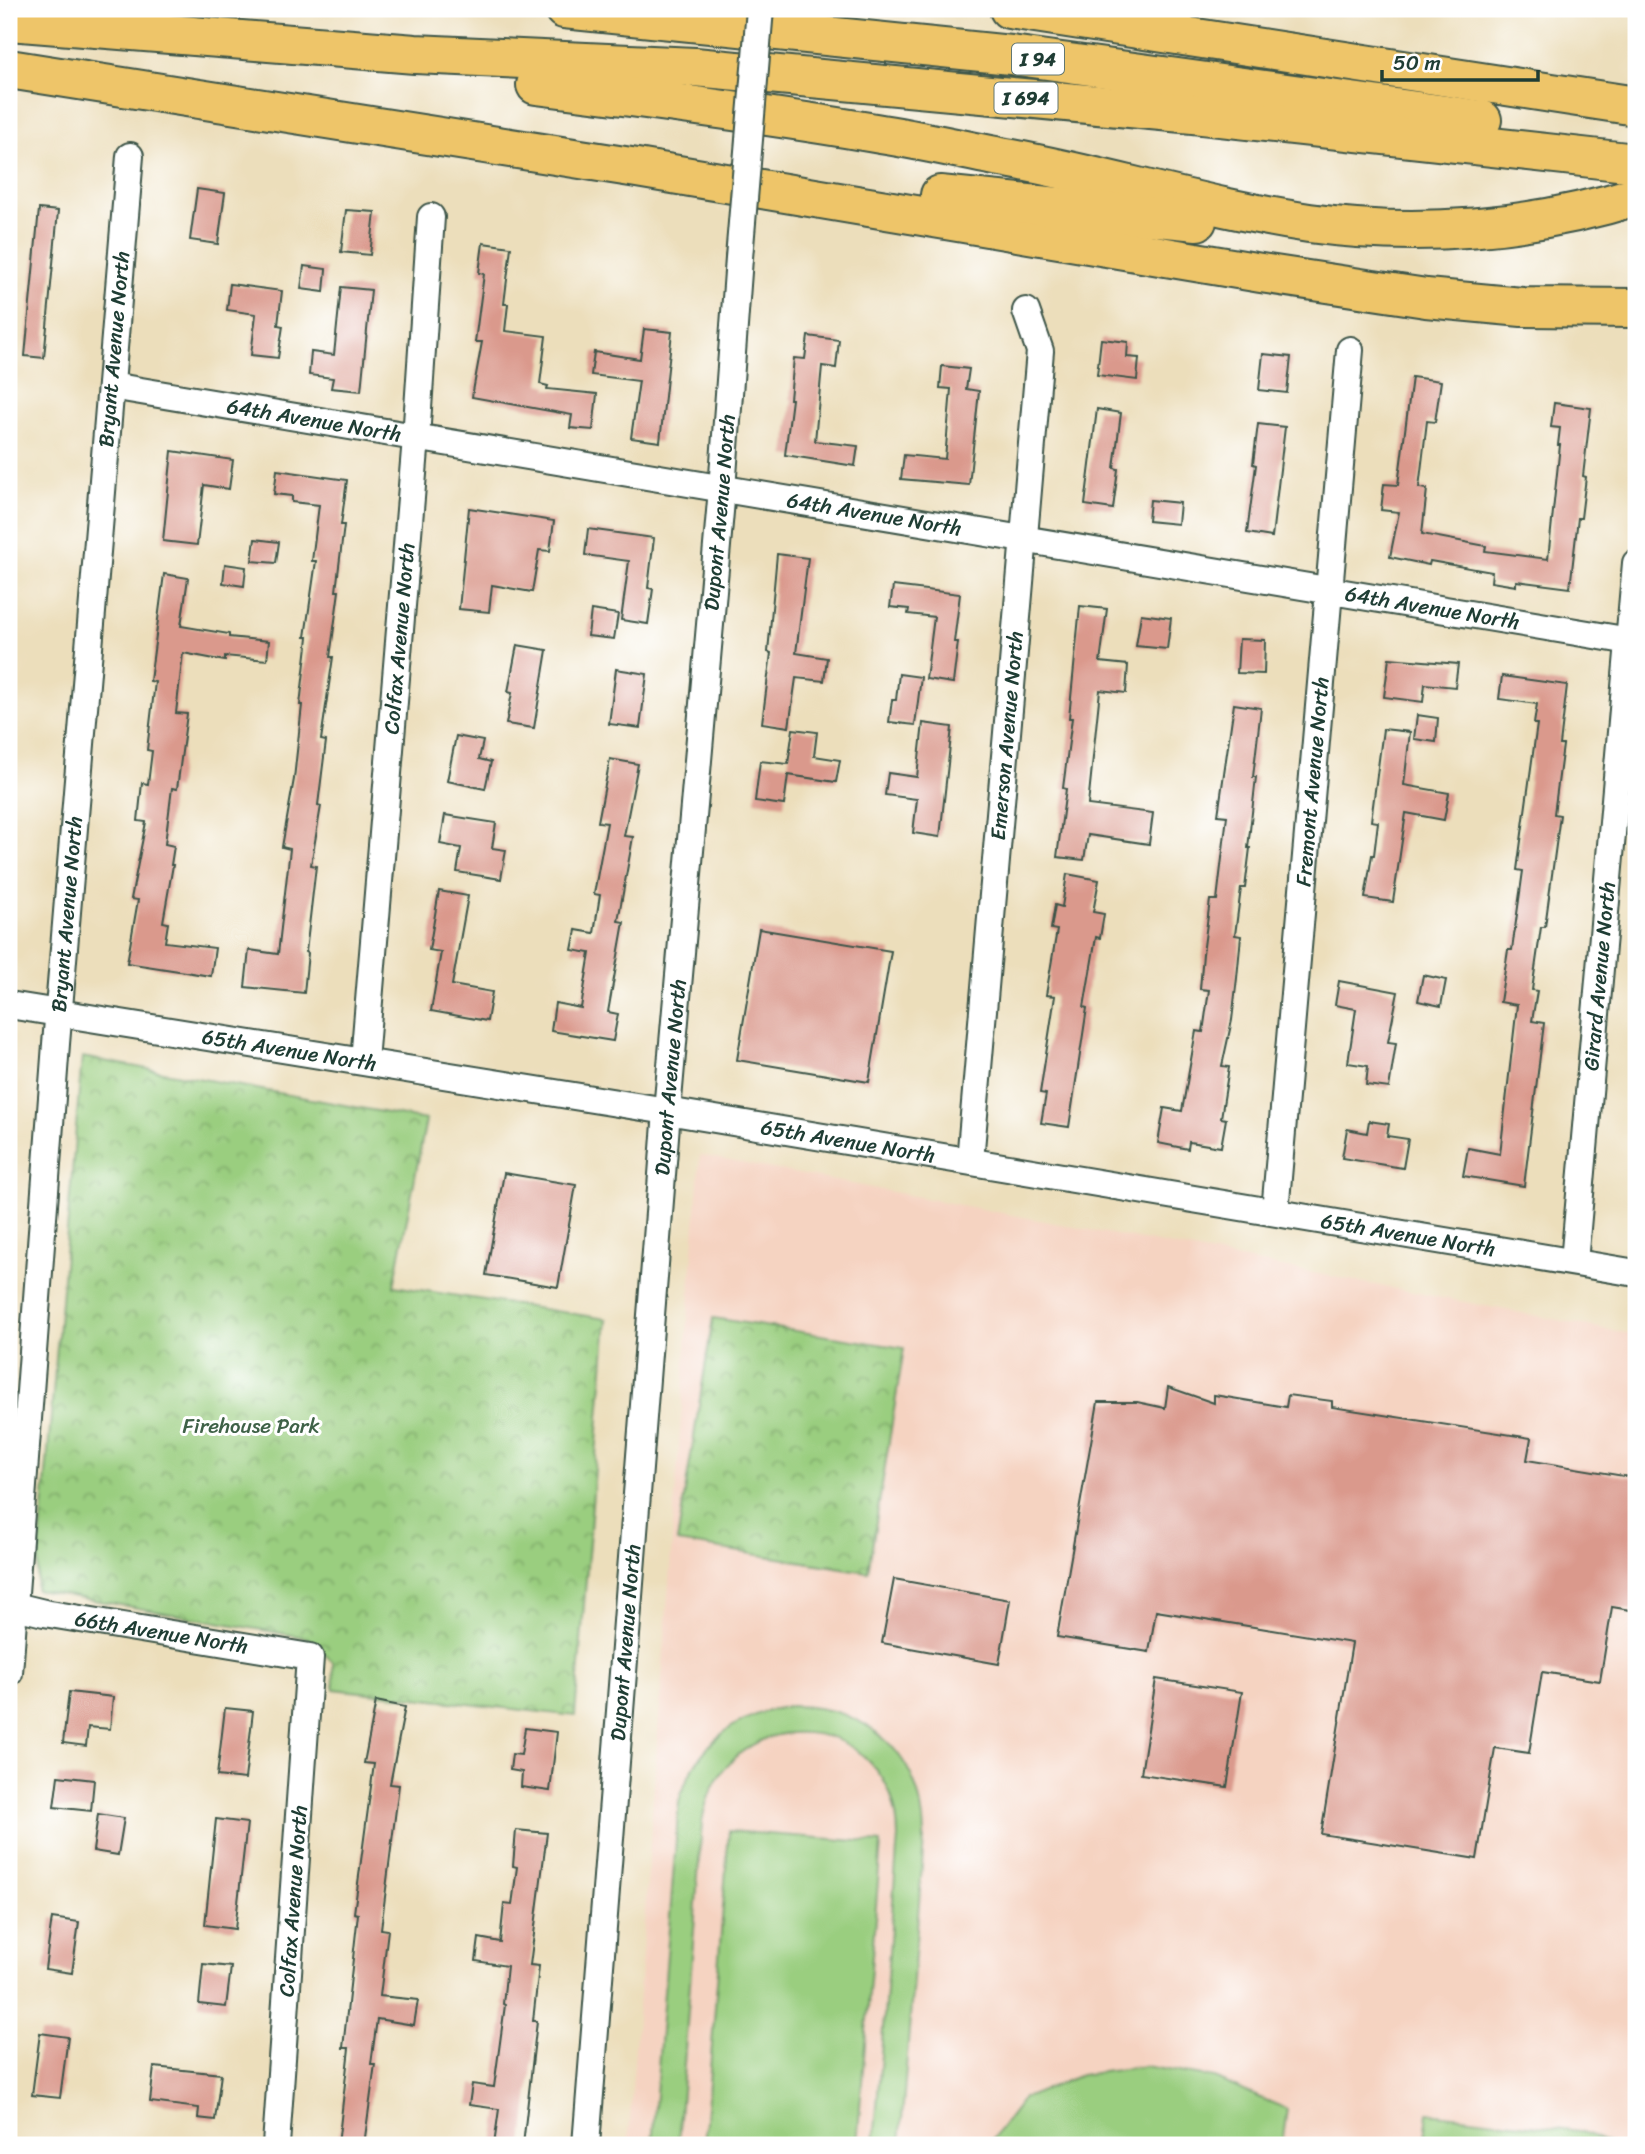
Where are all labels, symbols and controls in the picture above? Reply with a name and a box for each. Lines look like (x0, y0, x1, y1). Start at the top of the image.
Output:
scale bar (1382, 38, 1538, 82)
road number: I 94 (1012, 44, 1064, 74)
text: 50 m (1393, 44, 1441, 82)
road number: I 694 (995, 82, 1058, 114)
street label: Bryant Avenue North (87, 250, 141, 449)
street label: 64th Avenue North (224, 387, 404, 453)
street label: Dupont Avenue North (692, 413, 746, 612)
street label: 64th Avenue North (784, 481, 965, 547)
street label: Colfax Avenue North (372, 541, 426, 736)
street label: 64th Avenue North (1342, 574, 1523, 641)
street label: Emerson Avenue North (979, 629, 1035, 842)
street label: Fremont Avenue North (1284, 675, 1340, 888)
street label: Bryant Avenue North (40, 815, 94, 1014)
street label: Girard Avenue North (1572, 880, 1627, 1072)
street label: Dupont Avenue North (643, 977, 698, 1177)
street label: 65th Avenue North (199, 1017, 379, 1083)
street label: 65th Avenue North (758, 1108, 938, 1175)
street label: 65th Avenue North (1318, 1202, 1498, 1268)
park label: Firehouse Park (182, 1407, 320, 1445)
street label: Dupont Avenue North (599, 1543, 652, 1742)
street label: 66th Avenue North (72, 1599, 251, 1666)
street label: Colfax Avenue North (267, 1804, 319, 1998)

